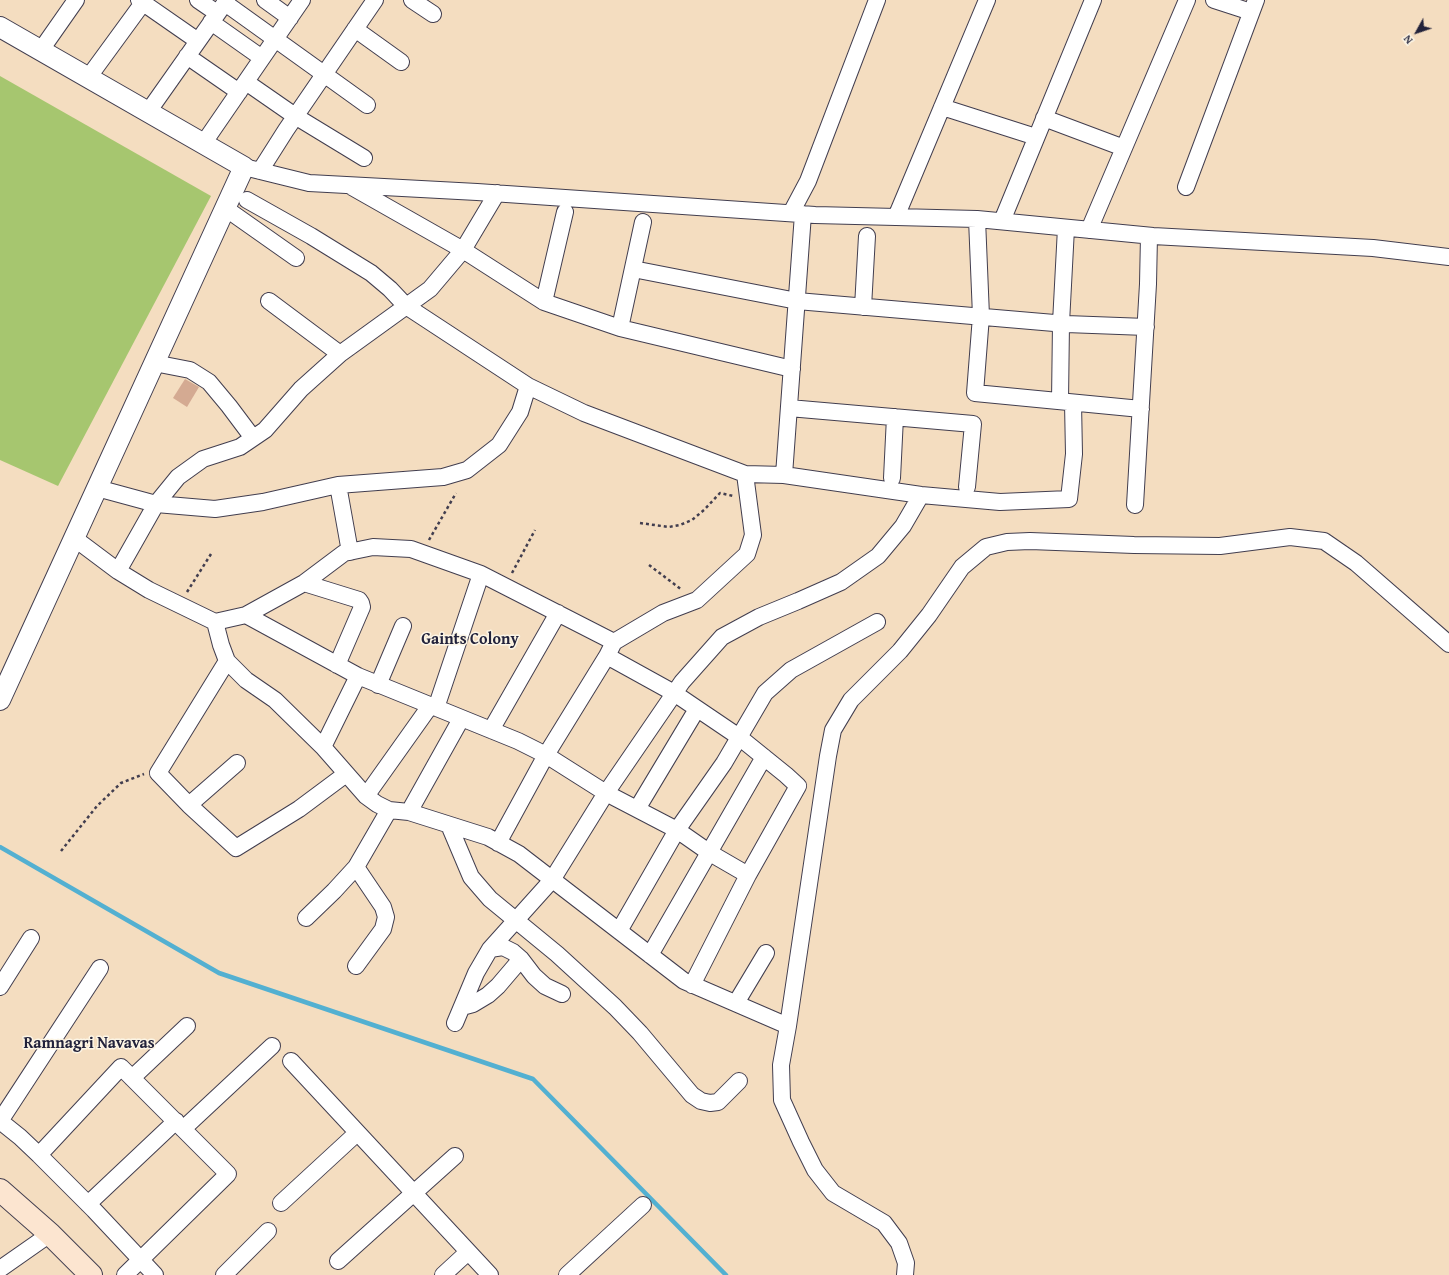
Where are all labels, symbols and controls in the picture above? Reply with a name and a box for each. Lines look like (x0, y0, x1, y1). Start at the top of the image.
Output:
north arrow (1397, 12, 1437, 52)
text: N (1399, 32, 1416, 48)
district label: Gaints Colony (421, 630, 519, 650)
district label: Ramnagri Navavas (23, 1034, 155, 1054)

